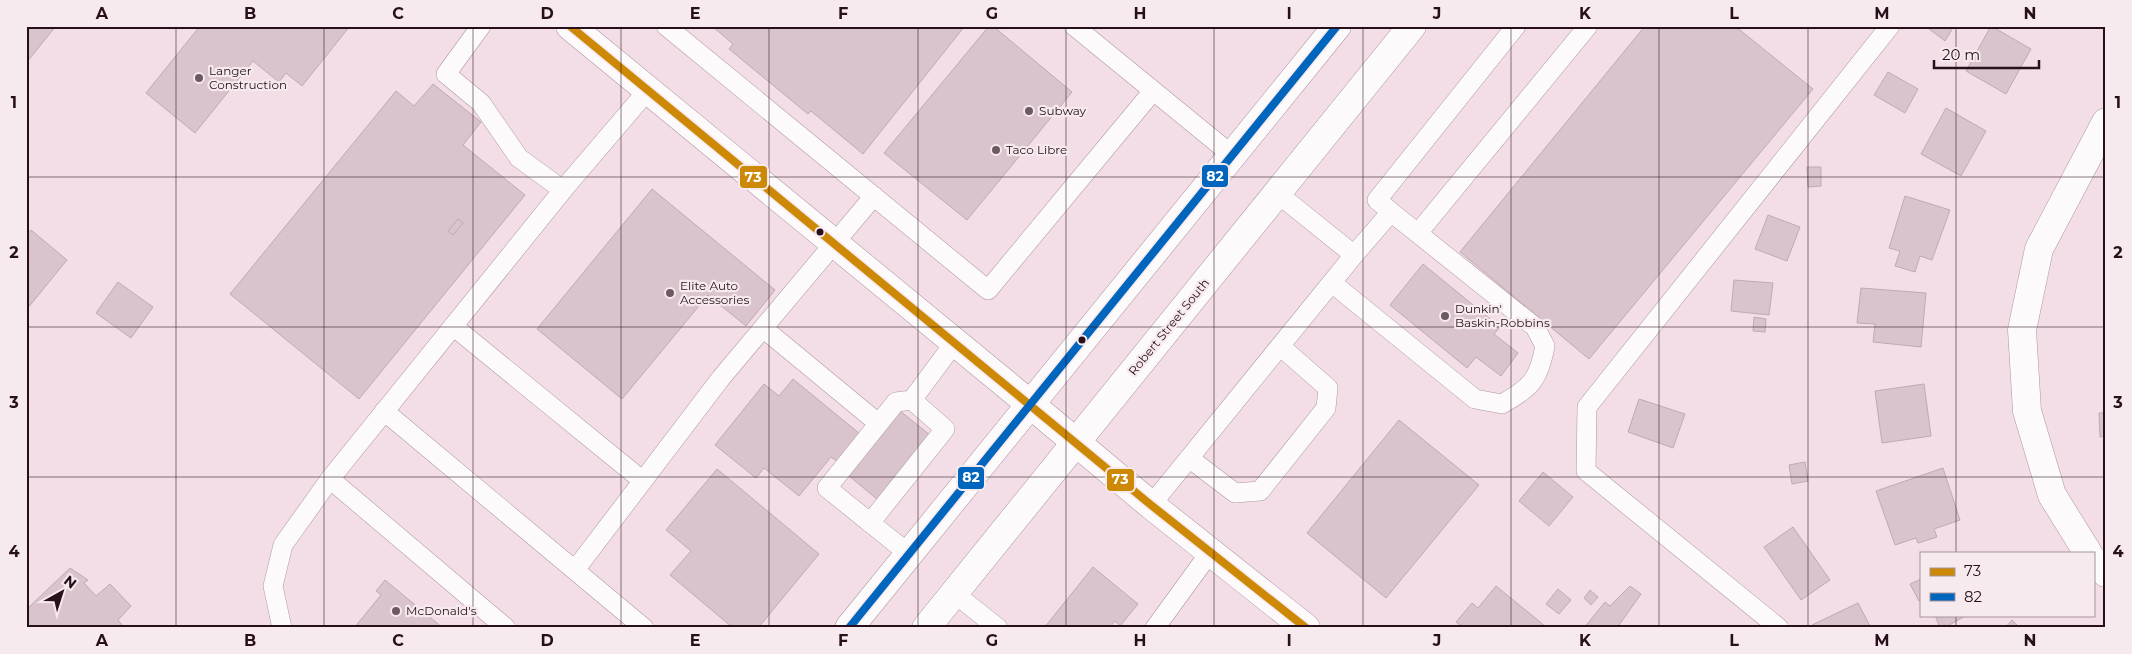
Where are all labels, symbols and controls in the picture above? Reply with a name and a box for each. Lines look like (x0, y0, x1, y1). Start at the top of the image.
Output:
text: A (95, 4, 109, 23)
text: B (244, 4, 256, 23)
text: C (392, 4, 404, 23)
text: D (540, 4, 554, 23)
text: E (690, 4, 700, 23)
text: F (838, 4, 848, 23)
text: G (986, 4, 998, 23)
text: H (1134, 4, 1146, 23)
text: I (1286, 4, 1292, 23)
text: J (1432, 4, 1441, 23)
text: K (1579, 4, 1592, 23)
text: L (1729, 4, 1739, 23)
text: M (1874, 4, 1890, 23)
text: N (2024, 4, 2036, 23)
scale bar (1934, 38, 2040, 70)
text: 20 m (1942, 45, 1980, 64)
place label: Langer Construction (209, 63, 287, 92)
marker: Langer Construction (193, 72, 205, 84)
text: 1 (11, 93, 17, 112)
text: 1 (2115, 93, 2121, 112)
place label: Subway (1039, 103, 1087, 118)
marker: Subway (1023, 105, 1035, 117)
place label: Taco Libre (1006, 142, 1067, 157)
marker: Taco Libre (990, 144, 1002, 156)
line badge: 82 (1201, 164, 1229, 188)
line badge: 73 (739, 165, 768, 189)
text: 82 (1206, 167, 1224, 185)
text: 73 (745, 168, 761, 186)
unlabelled marker (815, 227, 825, 237)
text: 2 (9, 243, 19, 262)
text: 2 (2113, 243, 2123, 262)
street label: Robert Street South (1125, 275, 1212, 378)
place label: Elite Auto Accessories (680, 278, 750, 307)
marker: Elite Auto Accessories (664, 287, 676, 299)
place label: Dunkin' Baskin-Robbins (1455, 301, 1550, 330)
marker: Dunkin' Baskin-Robbins (1439, 310, 1451, 322)
unlabelled marker (1077, 335, 1087, 345)
text: 3 (8, 393, 19, 412)
text: 3 (2112, 393, 2123, 412)
line badge: 82 (957, 466, 985, 490)
text: 82 (962, 468, 980, 486)
line badge: 73 (1106, 468, 1135, 492)
text: 73 (1112, 470, 1128, 488)
text: 4 (8, 542, 20, 561)
text: 4 (2112, 542, 2124, 561)
legend (1920, 552, 2094, 616)
text: 73 (1964, 561, 1981, 580)
north arrow (38, 566, 88, 616)
text: N (60, 571, 80, 592)
text: 82 (1964, 587, 1982, 606)
place label: McDonald's (406, 603, 477, 618)
marker: McDonald's (390, 605, 402, 617)
text: A (95, 631, 109, 650)
text: B (244, 631, 256, 650)
text: C (392, 631, 404, 650)
text: D (540, 631, 554, 650)
text: E (690, 631, 700, 650)
text: F (838, 631, 848, 650)
text: G (986, 631, 998, 650)
text: H (1134, 631, 1146, 650)
text: I (1286, 631, 1292, 650)
text: J (1432, 631, 1441, 650)
text: K (1579, 631, 1592, 650)
text: L (1729, 631, 1739, 650)
text: M (1874, 631, 1890, 650)
text: N (2024, 631, 2036, 650)

